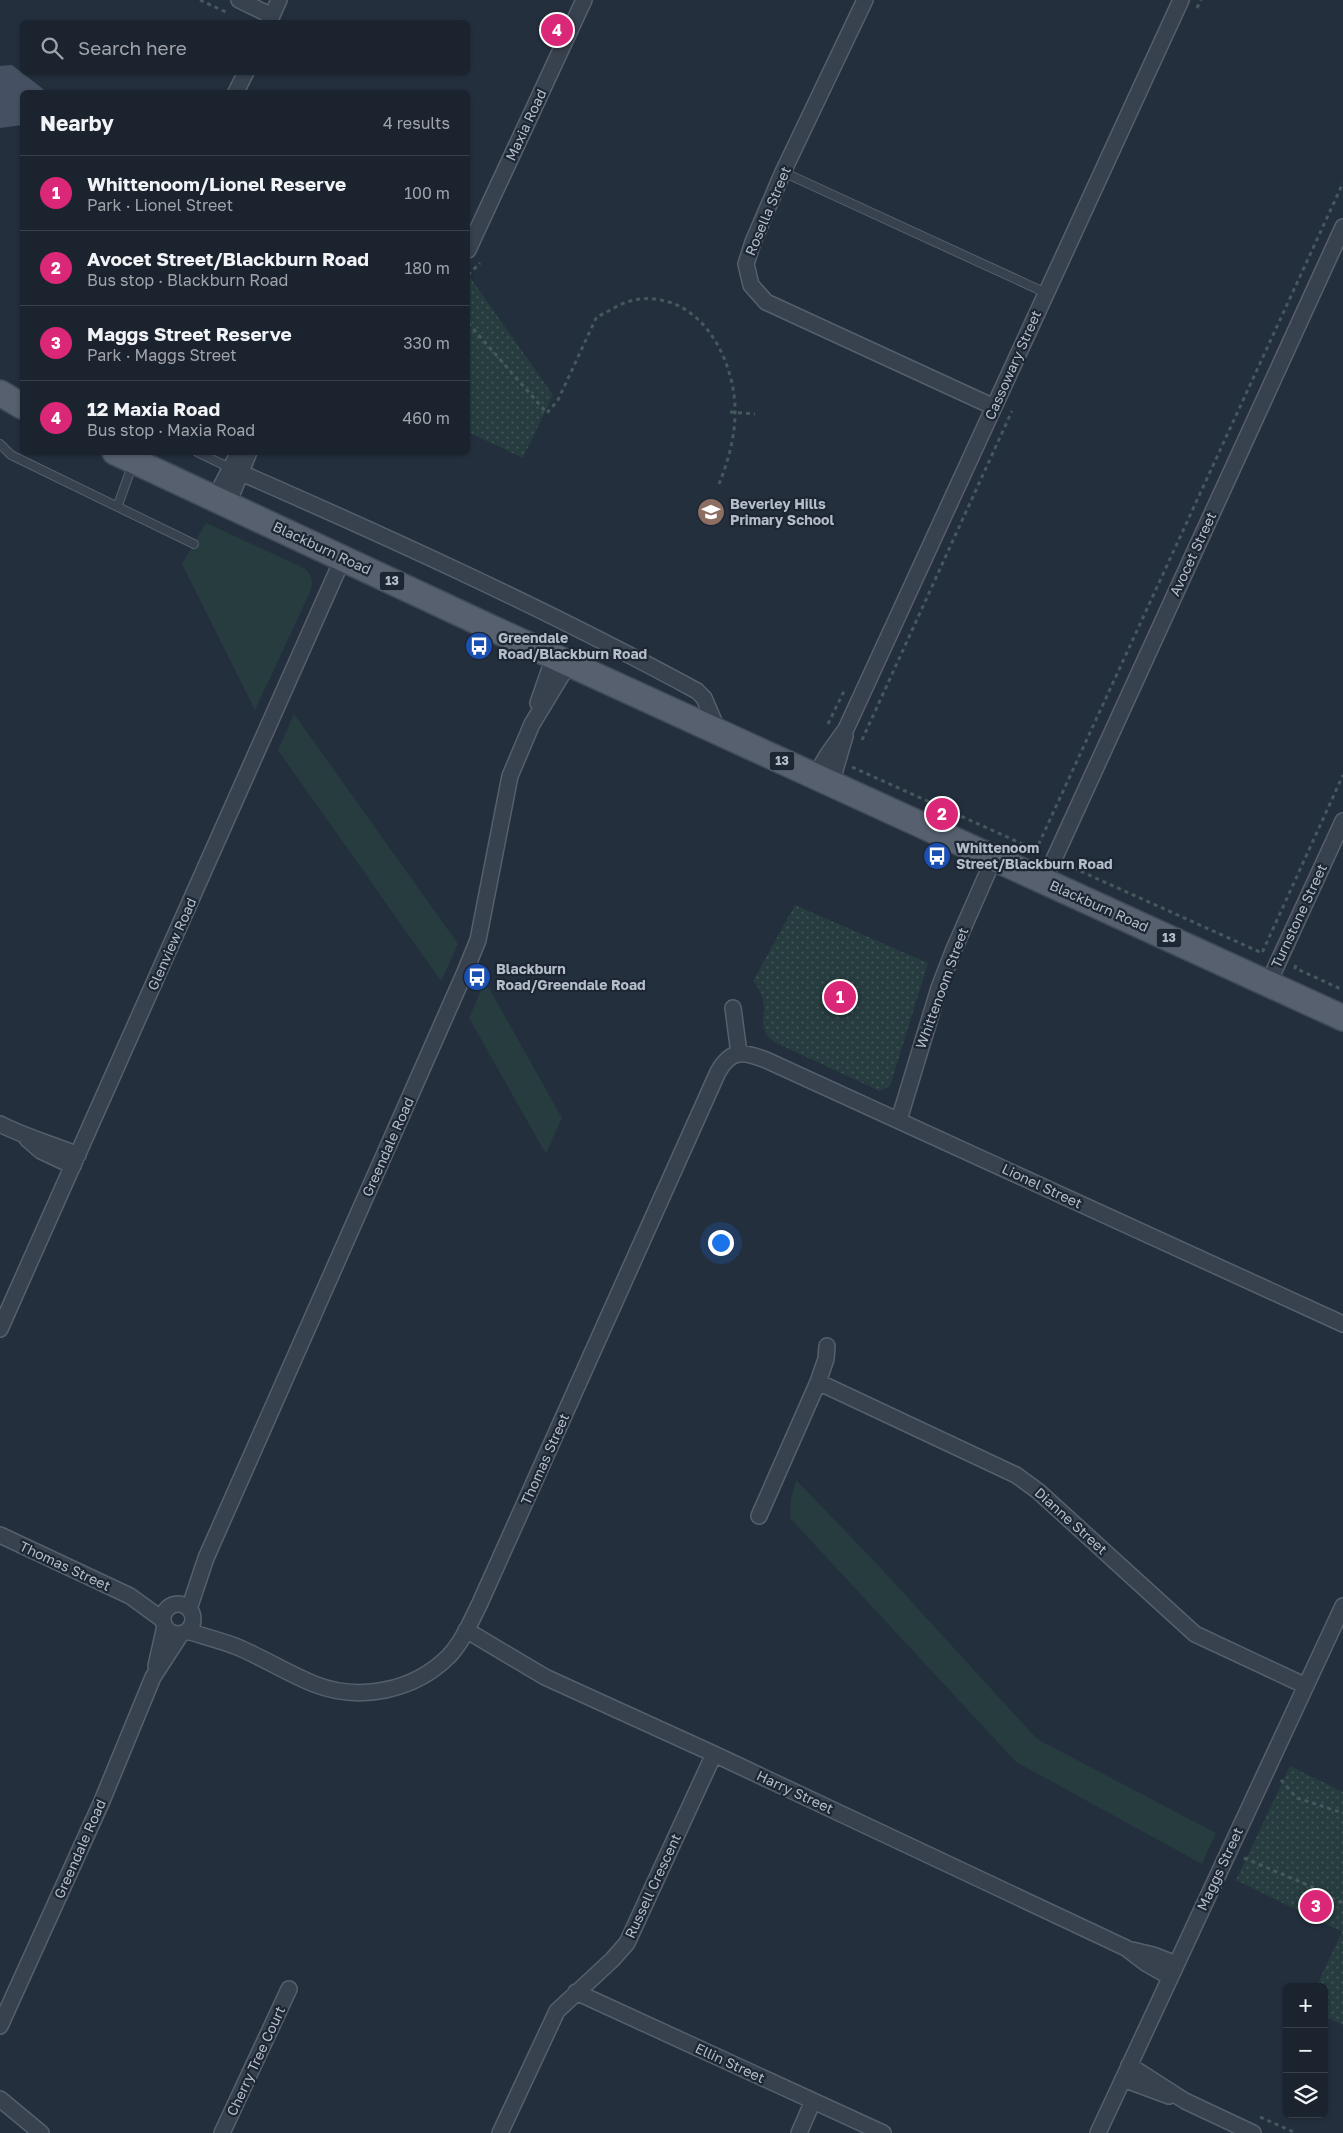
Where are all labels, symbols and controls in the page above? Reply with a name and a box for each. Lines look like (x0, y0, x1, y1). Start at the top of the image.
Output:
pin: 4 (541, 11, 573, 49)
search box (20, 20, 470, 75)
icon: search (38, 34, 66, 62)
text: Search here (78, 36, 187, 59)
street label: Maxia Road (502, 86, 550, 163)
text: Nearby (40, 110, 114, 136)
text: 4 results (383, 113, 450, 133)
street label: Rosella Street (741, 164, 794, 258)
text: Whittenoom/Lionel Reserve (87, 172, 346, 195)
text: 1 (52, 183, 60, 203)
text: 100 m (404, 183, 450, 203)
text: Park · Lionel Street (87, 195, 233, 215)
text: Avocet Street/Blackburn Road (87, 247, 369, 270)
text: 2 (51, 258, 61, 278)
text: 180 m (404, 258, 450, 278)
text: Bus stop · Blackburn Road (87, 270, 288, 290)
street label: Cassowary Street (981, 307, 1044, 422)
text: Maggs Street Reserve (87, 322, 292, 345)
text: 3 (51, 333, 61, 353)
text: 330 m (403, 333, 450, 353)
text: Park · Maggs Street (87, 345, 237, 365)
text: 12 Maxia Road (87, 397, 220, 420)
text: 4 (51, 408, 61, 428)
text: 460 m (402, 408, 450, 428)
text: Bus stop · Maxia Road (87, 420, 255, 440)
place label: Beverley Hills Primary School (730, 495, 834, 528)
school or university icon: Beverley Hills Primary School (696, 497, 726, 527)
street label: Avocet Street (1166, 509, 1219, 599)
street label: Blackburn Road (270, 517, 374, 578)
road number: 13 (380, 572, 404, 590)
place label: Greendale Road/Blackburn Road (498, 629, 647, 662)
bus stop icon: Greendale Road/Blackburn Road (464, 631, 494, 661)
road number: 13 (770, 751, 794, 770)
pin: 2 (926, 795, 958, 833)
place label: Whittenoom Street/Blackburn Road (956, 839, 1113, 872)
bus stop icon: Whittenoom Street/Blackburn Road (922, 841, 952, 871)
street label: Turnstone Street (1267, 861, 1330, 971)
street label: Blackburn Road (1047, 876, 1151, 935)
street label: Glenview Road (144, 895, 200, 993)
street label: Whittenoom Street (912, 925, 971, 1051)
road number: 13 (1156, 928, 1182, 948)
place label: Blackburn Road/Greendale Road (496, 960, 646, 993)
bus stop icon: Blackburn Road/Greendale Road (462, 962, 492, 992)
pin: 1 (824, 978, 856, 1016)
street label: Greendale Road (358, 1095, 417, 1199)
street label: Lionel Street (1000, 1160, 1085, 1211)
your location (708, 1230, 734, 1256)
street label: Thomas Street (517, 1410, 572, 1507)
street label: Dianne Street (1032, 1484, 1111, 1558)
street label: Thomas Street (17, 1537, 113, 1594)
street label: Harry Street (754, 1766, 836, 1817)
street label: Greendale Road (50, 1797, 109, 1901)
street label: Maggs Street (1193, 1825, 1246, 1913)
street label: Russell Crescent (621, 1831, 684, 1941)
pin: 3 (1300, 1887, 1332, 1925)
map controls (1283, 1983, 1328, 2118)
button: + (1283, 1983, 1328, 2028)
street label: Cherry Tree Court (223, 2003, 288, 2118)
button: − (1283, 2028, 1328, 2073)
street label: Ellin Street (693, 2039, 768, 2086)
button: layers (1283, 2073, 1328, 2118)

